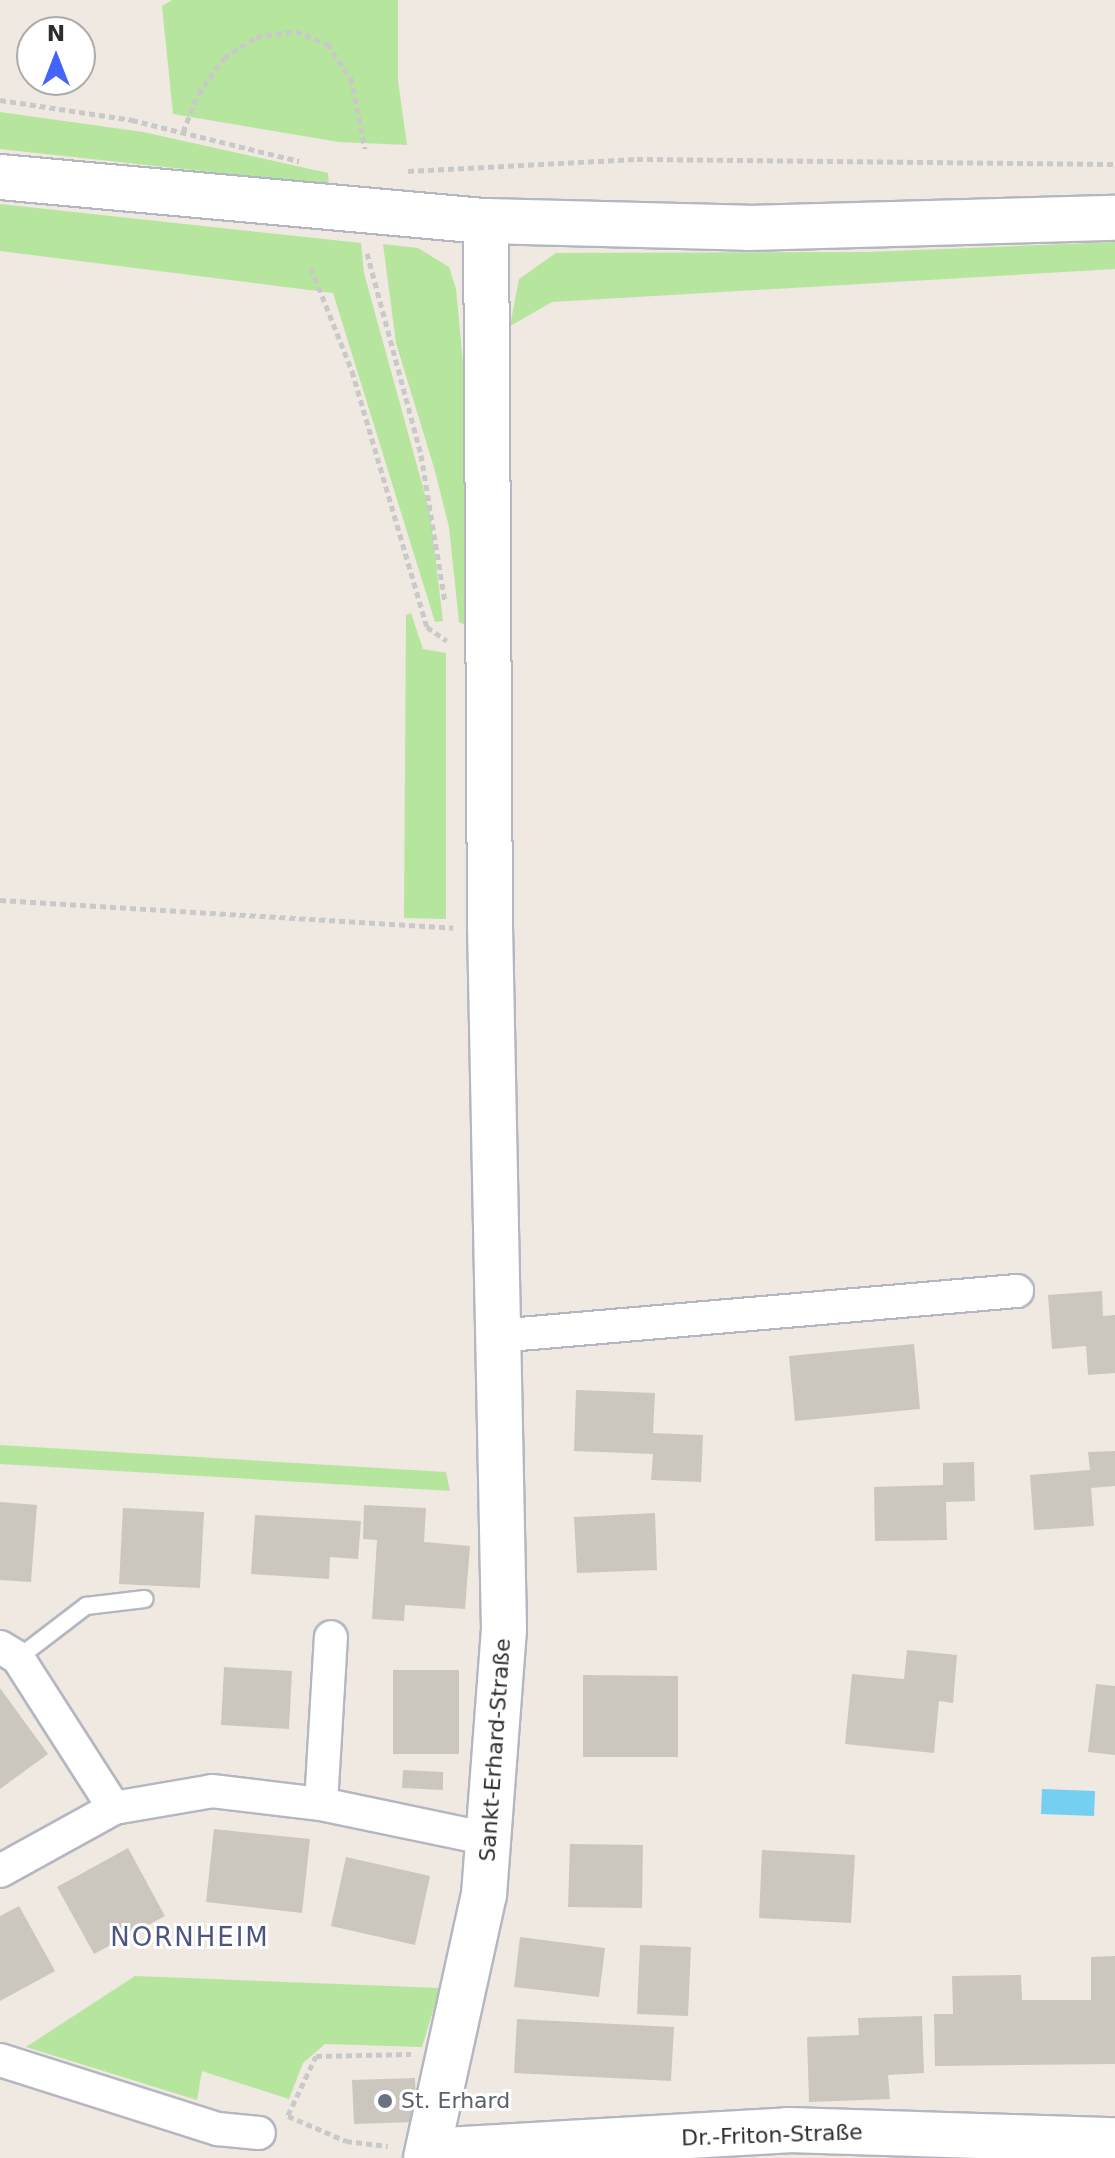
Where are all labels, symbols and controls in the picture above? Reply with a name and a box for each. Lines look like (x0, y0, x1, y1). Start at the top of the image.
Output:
north arrow (16, 16, 96, 96)
text: N (47, 21, 65, 46)
street label: Sankt-Erhard-Straße (474, 1637, 516, 1863)
district label: NORNHEIM (110, 1922, 270, 1954)
place label: St. Erhard (401, 2088, 510, 2114)
marker: St. Erhard (376, 2092, 394, 2110)
street label: Dr.-Friton-Straße (681, 2119, 863, 2151)

